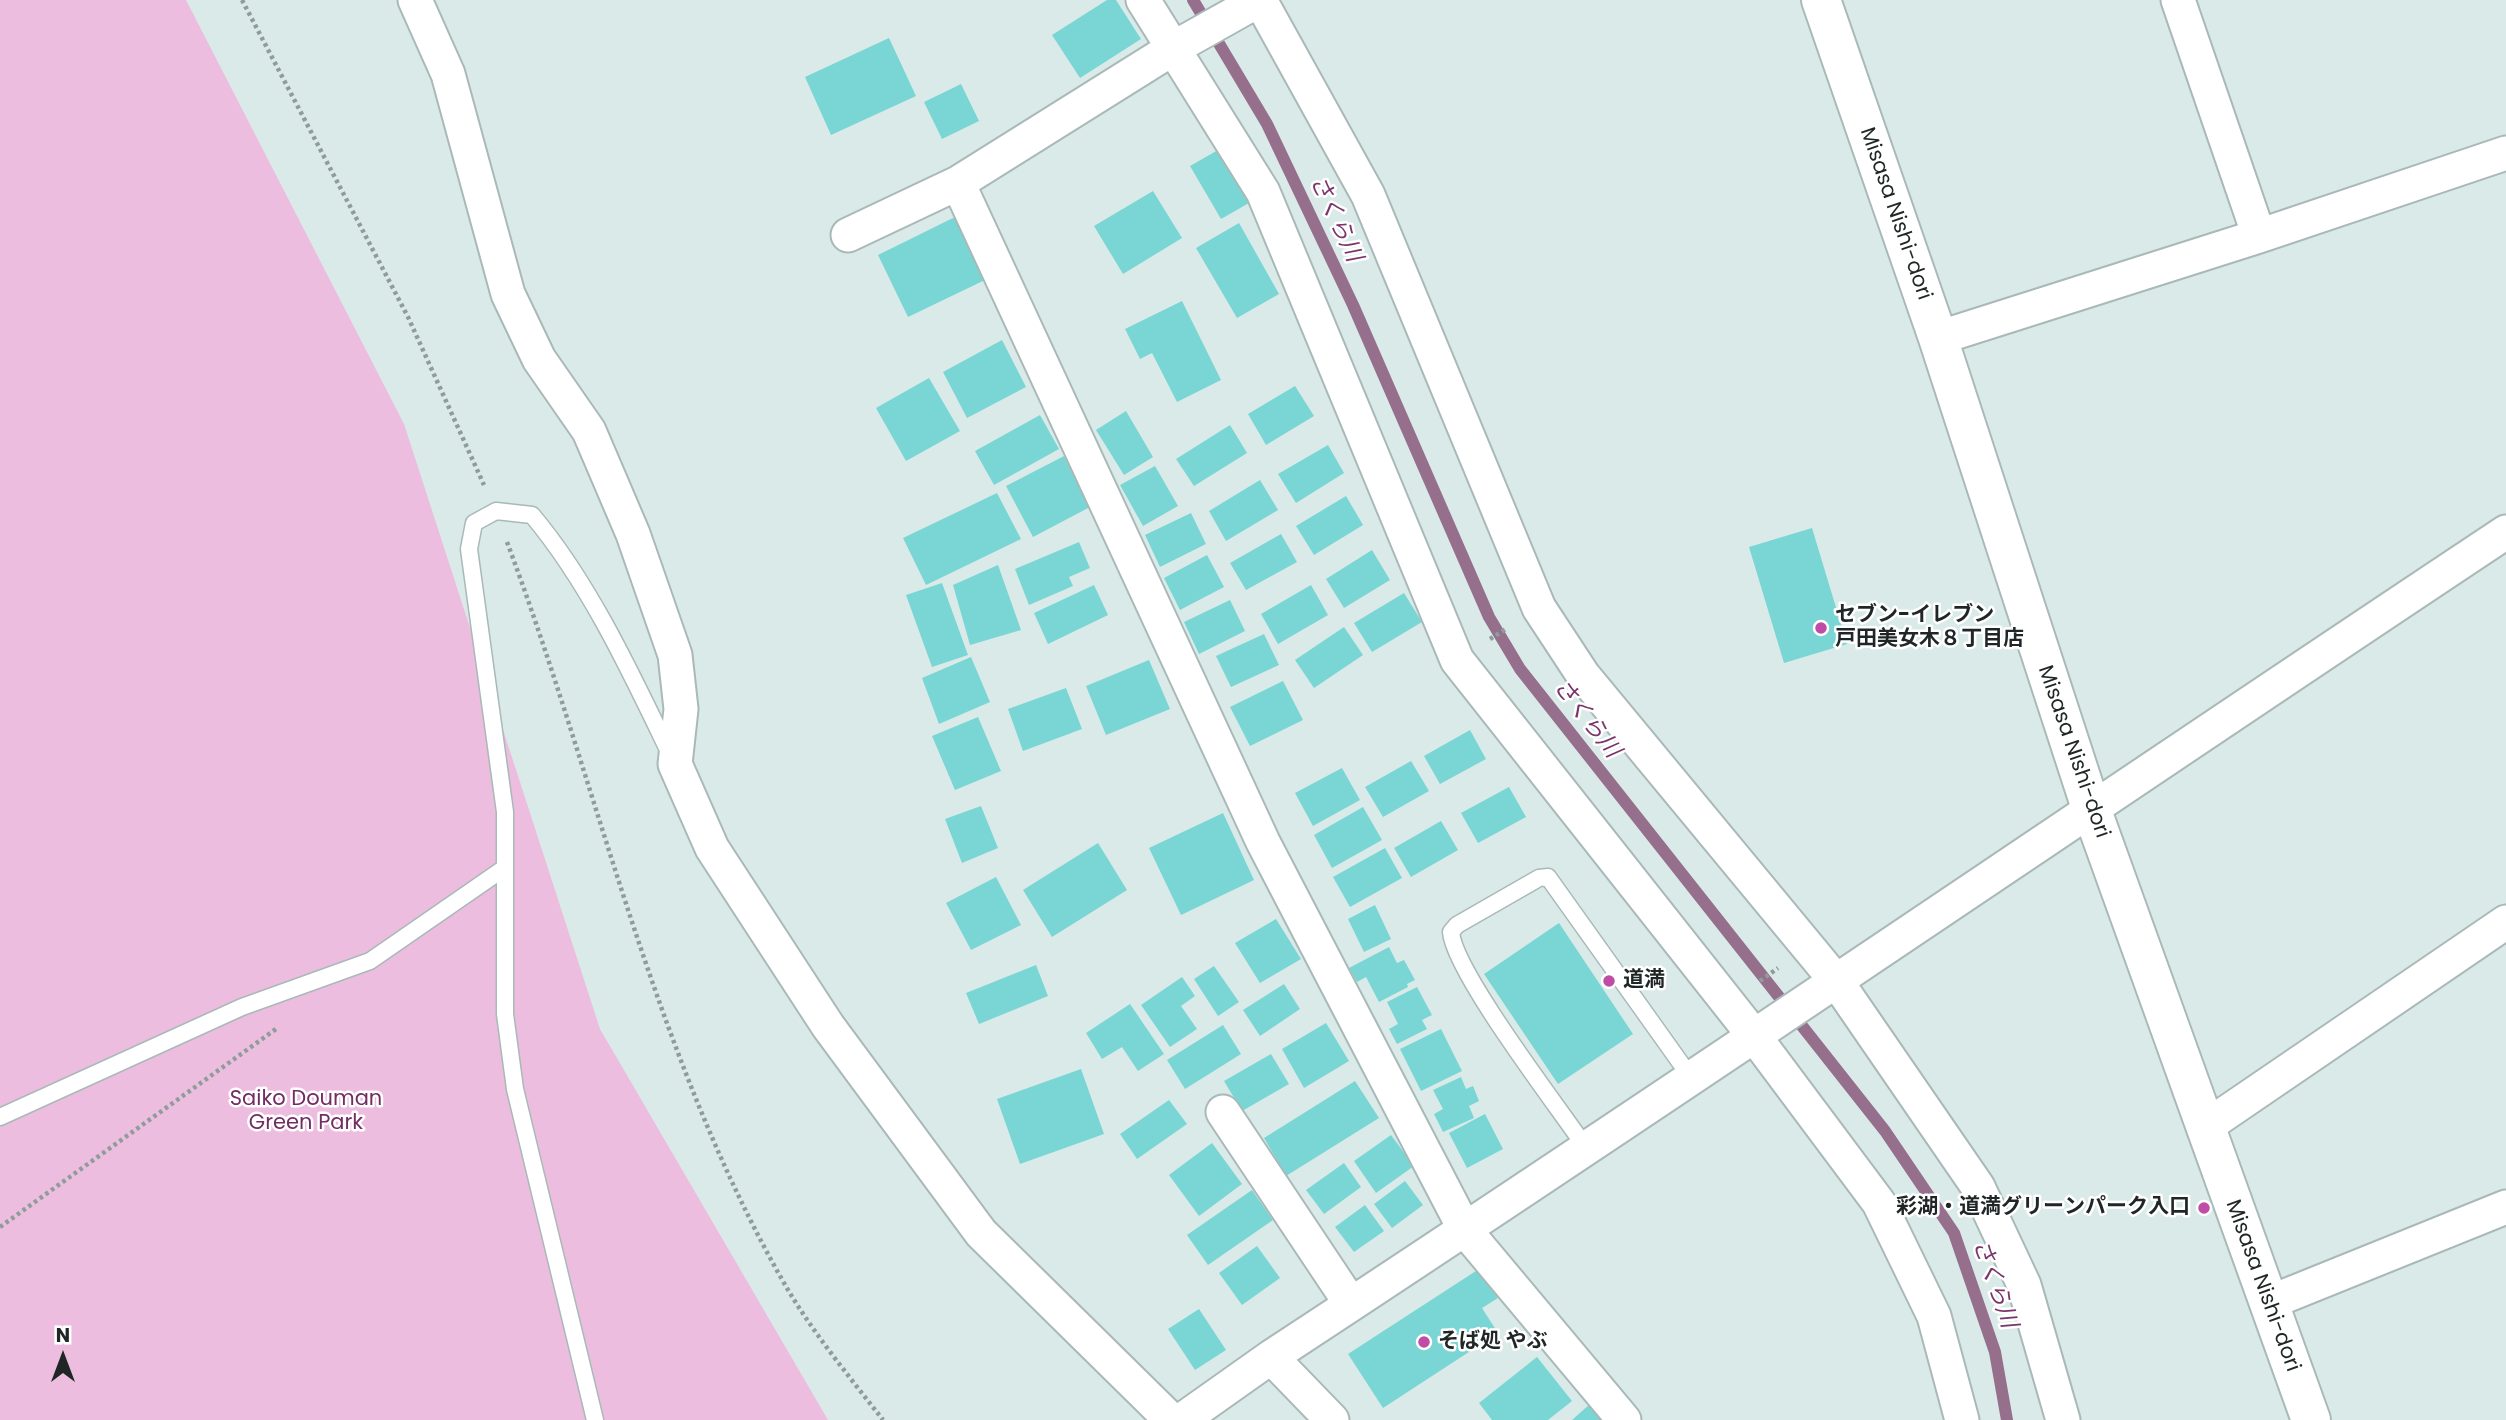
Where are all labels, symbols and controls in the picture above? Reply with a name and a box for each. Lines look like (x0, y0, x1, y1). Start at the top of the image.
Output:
street label: Misasa Nishi-dori (1854, 124, 1936, 304)
water label: さくら川 (1303, 171, 1367, 267)
place label: セブン-イレブン 戸田美女木８丁目店 (1835, 603, 2024, 653)
marker: セブン-イレブン 戸田美女木８丁目店 (1813, 620, 1829, 636)
street label: Misasa Nishi-dori (2032, 662, 2114, 842)
water label: さくら川 (1547, 674, 1625, 764)
place label: 道満 (1623, 968, 1665, 994)
marker: 道満 (1601, 973, 1617, 989)
park label: Saiko Douman Green Park (230, 1087, 382, 1137)
place label: 彩湖・道満グリーンパーク入口 (1896, 1195, 2190, 1221)
street label: Misasa Nishi-dori (2219, 1197, 2305, 1375)
marker: 彩湖・道満グリーンパーク入口 (2196, 1200, 2212, 1216)
water label: さくら川 (1966, 1236, 2022, 1332)
north arrow (28, 1322, 98, 1392)
text: N (56, 1322, 70, 1349)
place label: そば処 やぶ (1438, 1329, 1547, 1355)
marker: そば処 やぶ (1416, 1334, 1432, 1350)

